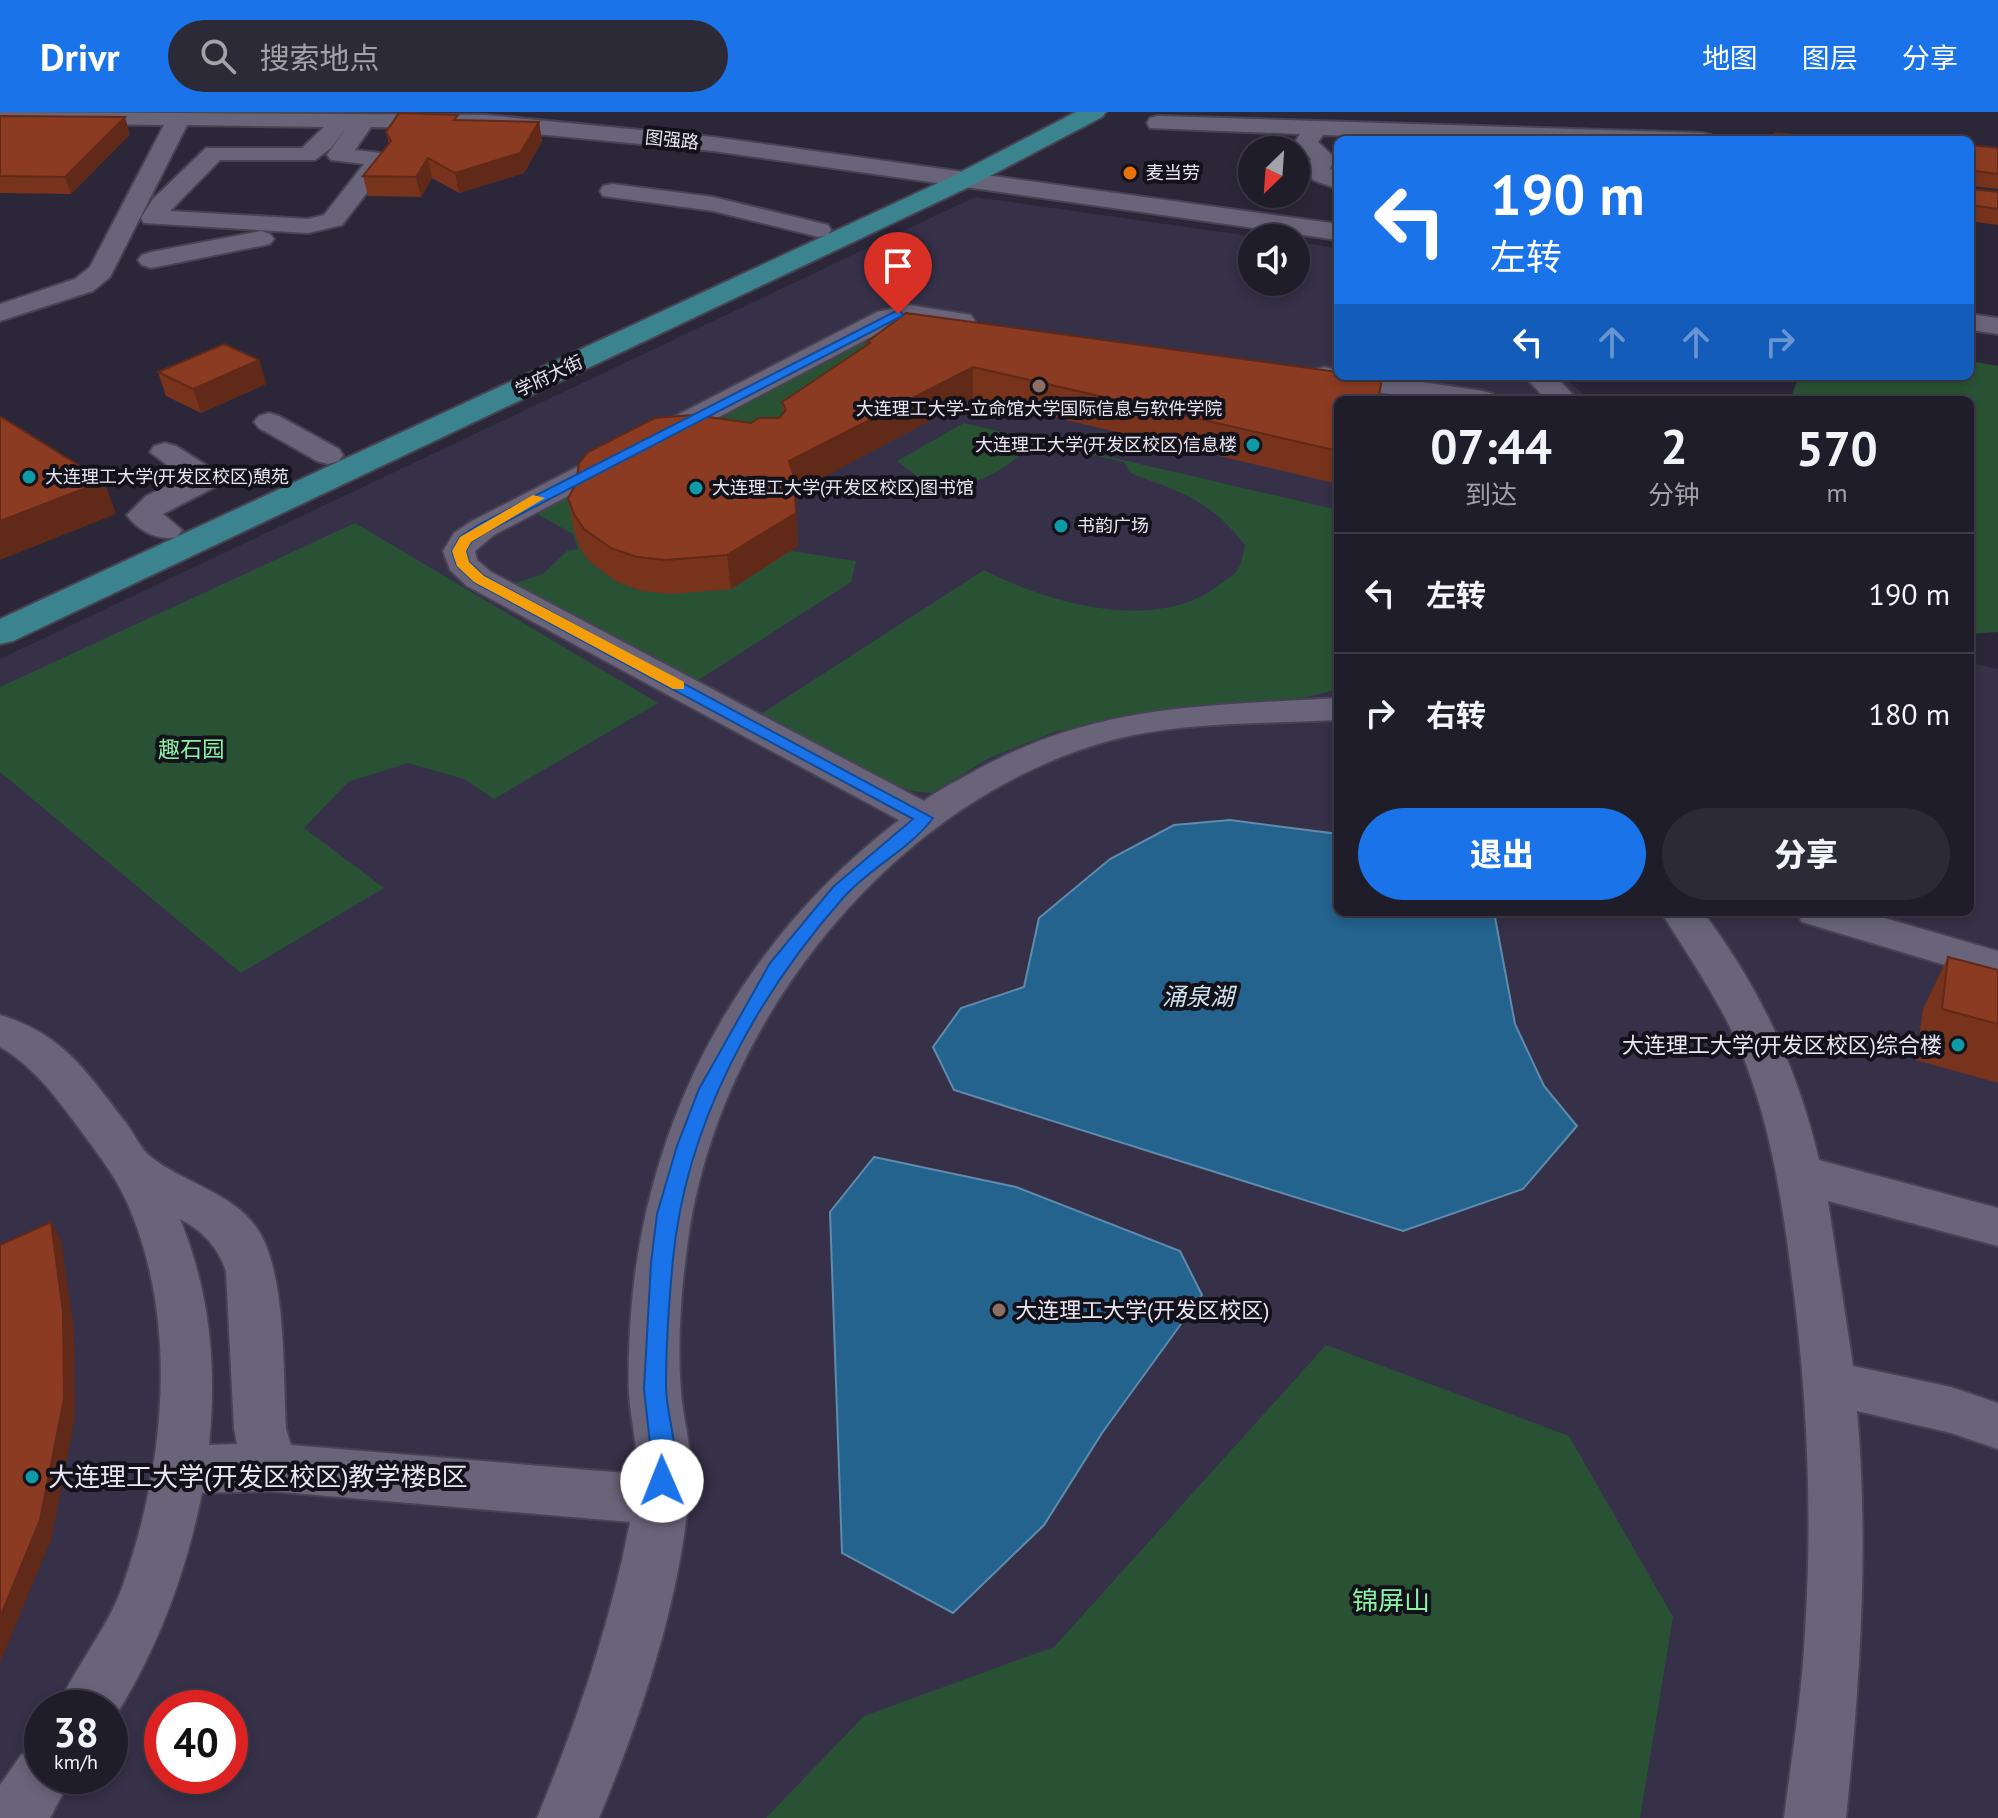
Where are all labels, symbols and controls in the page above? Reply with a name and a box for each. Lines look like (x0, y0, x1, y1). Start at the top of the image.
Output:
search box (168, 20, 728, 92)
text: Drivr (40, 32, 120, 81)
icon: search (196, 34, 240, 78)
text: 搜索地点 (260, 38, 380, 77)
text: 地图 (1702, 39, 1758, 76)
text: 图层 (1802, 39, 1858, 76)
text: 分享 (1902, 39, 1958, 76)
street label: 图强路 (644, 125, 700, 154)
north arrow (1238, 136, 1310, 208)
map controls (1238, 136, 1310, 296)
text: 190 m (1490, 158, 1645, 230)
place label: 麦当劳 (1146, 161, 1200, 184)
marker: 麦当劳 (1121, 164, 1139, 182)
icon: left (1358, 168, 1462, 272)
button: sound (1238, 224, 1310, 296)
pin (864, 232, 932, 314)
text: 左转 (1490, 233, 1562, 280)
icon: arrive (876, 244, 920, 288)
icon: left (1506, 320, 1550, 364)
icon: ahead (1590, 320, 1634, 364)
icon: ahead (1674, 320, 1718, 364)
icon: right (1758, 320, 1802, 364)
street label: 学府大街 (511, 350, 586, 401)
marker: 大连理工大学-立命馆大学国际信息与软件学院 (1030, 377, 1048, 395)
place label: 大连理工大学-立命馆大学国际信息与软件学院 (856, 397, 1222, 420)
text: 07:44 (1430, 415, 1552, 477)
text: 2 (1660, 415, 1688, 477)
text: 570 (1796, 417, 1878, 479)
place label: 大连理工大学(开发区校区)信息楼 (975, 433, 1237, 456)
marker: 大连理工大学(开发区校区)信息楼 (1244, 436, 1262, 454)
place label: 大连理工大学(开发区校区)憩苑 (45, 465, 289, 488)
marker: 大连理工大学(开发区校区)憩苑 (20, 468, 38, 486)
place label: 大连理工大学(开发区校区)图书馆 (712, 476, 974, 499)
text: m (1826, 476, 1848, 509)
text: 到达 (1465, 478, 1517, 511)
text: 分钟 (1648, 478, 1700, 511)
marker: 大连理工大学(开发区校区)图书馆 (687, 479, 705, 497)
place label: 书韵广场 (1077, 514, 1149, 537)
marker: 书韵广场 (1052, 517, 1070, 535)
icon: left (1358, 571, 1402, 615)
text: 190 m (1869, 574, 1950, 613)
text: 左转 (1426, 575, 1486, 614)
icon: right (1358, 691, 1402, 735)
text: 180 m (1869, 694, 1950, 733)
text: 右转 (1426, 695, 1486, 734)
park label: 趣石园 (158, 735, 224, 763)
button: 退出 (1358, 808, 1646, 900)
button: 分享 (1662, 808, 1950, 900)
water label: 涌泉湖 (1162, 981, 1238, 1012)
place label: 大连理工大学(开发区校区)综合楼 (1622, 1031, 1942, 1059)
marker: 大连理工大学(开发区校区)综合楼 (1949, 1036, 1967, 1054)
place label: 大连理工大学(开发区校区) (1015, 1296, 1269, 1324)
marker: 大连理工大学(开发区校区) (990, 1301, 1008, 1319)
position arrow (620, 1439, 704, 1523)
place label: 大连理工大学(开发区校区)教学楼B区 (48, 1460, 468, 1493)
marker: 大连理工大学(开发区校区)教学楼B区 (23, 1468, 41, 1486)
park label: 锦屏山 (1352, 1584, 1430, 1617)
speed limit sign: 40 (144, 1690, 248, 1794)
text: 38 (53, 1706, 99, 1758)
text: km/h (54, 1749, 98, 1775)

